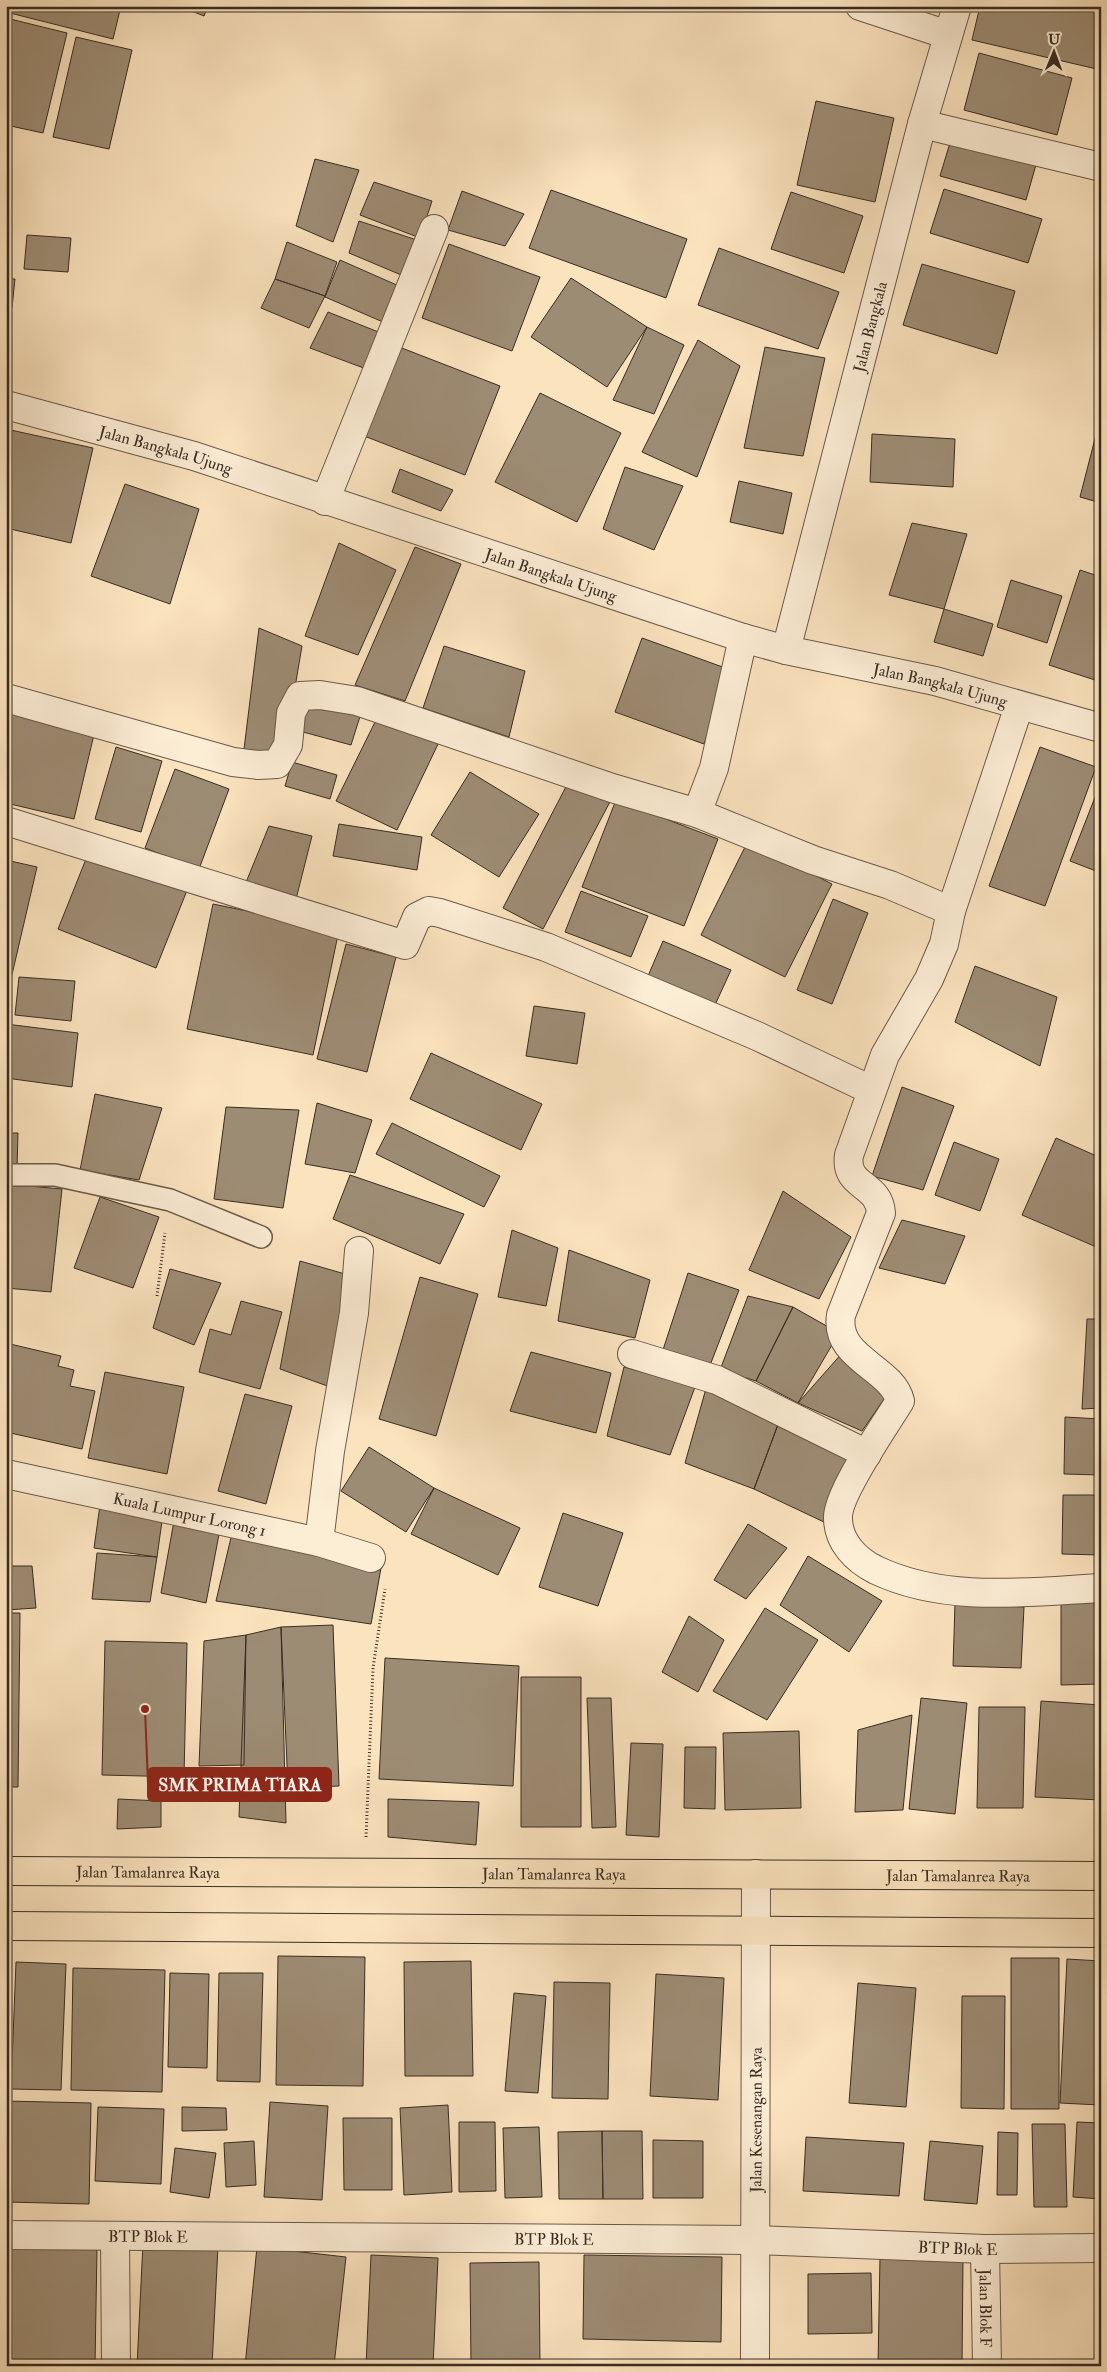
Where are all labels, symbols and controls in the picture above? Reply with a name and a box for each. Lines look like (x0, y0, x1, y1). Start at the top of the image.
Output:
north arrow (1030, 28, 1080, 78)
text: U (1048, 31, 1060, 48)
street label: Jalan Bangkala (849, 279, 892, 376)
street label: Jalan Bangkala Ujung (96, 421, 236, 479)
street label: Jalan Bangkala Ujung (481, 544, 620, 607)
street label: Jalan Bangkala Ujung (870, 659, 1011, 712)
street label: Kuala Lumpur Lorong 1 (111, 1489, 268, 1541)
callout: SMK PRIMA TIARA (148, 1768, 331, 1801)
text: SMK PRIMA TIARA (158, 1774, 322, 1797)
street label: Jalan Tamalanrea Raya (75, 1862, 220, 1883)
street label: Jalan Tamalanrea Raya (481, 1864, 626, 1885)
street label: Jalan Tamalanrea Raya (885, 1866, 1030, 1887)
street label: Jalan Kesenangan Raya (746, 2047, 767, 2194)
street label: BTP Blok E (108, 2227, 188, 2247)
street label: BTP Blok E (514, 2229, 594, 2250)
street label: BTP Blok E (918, 2237, 998, 2260)
street label: Jalan Blok F (973, 2268, 996, 2347)

